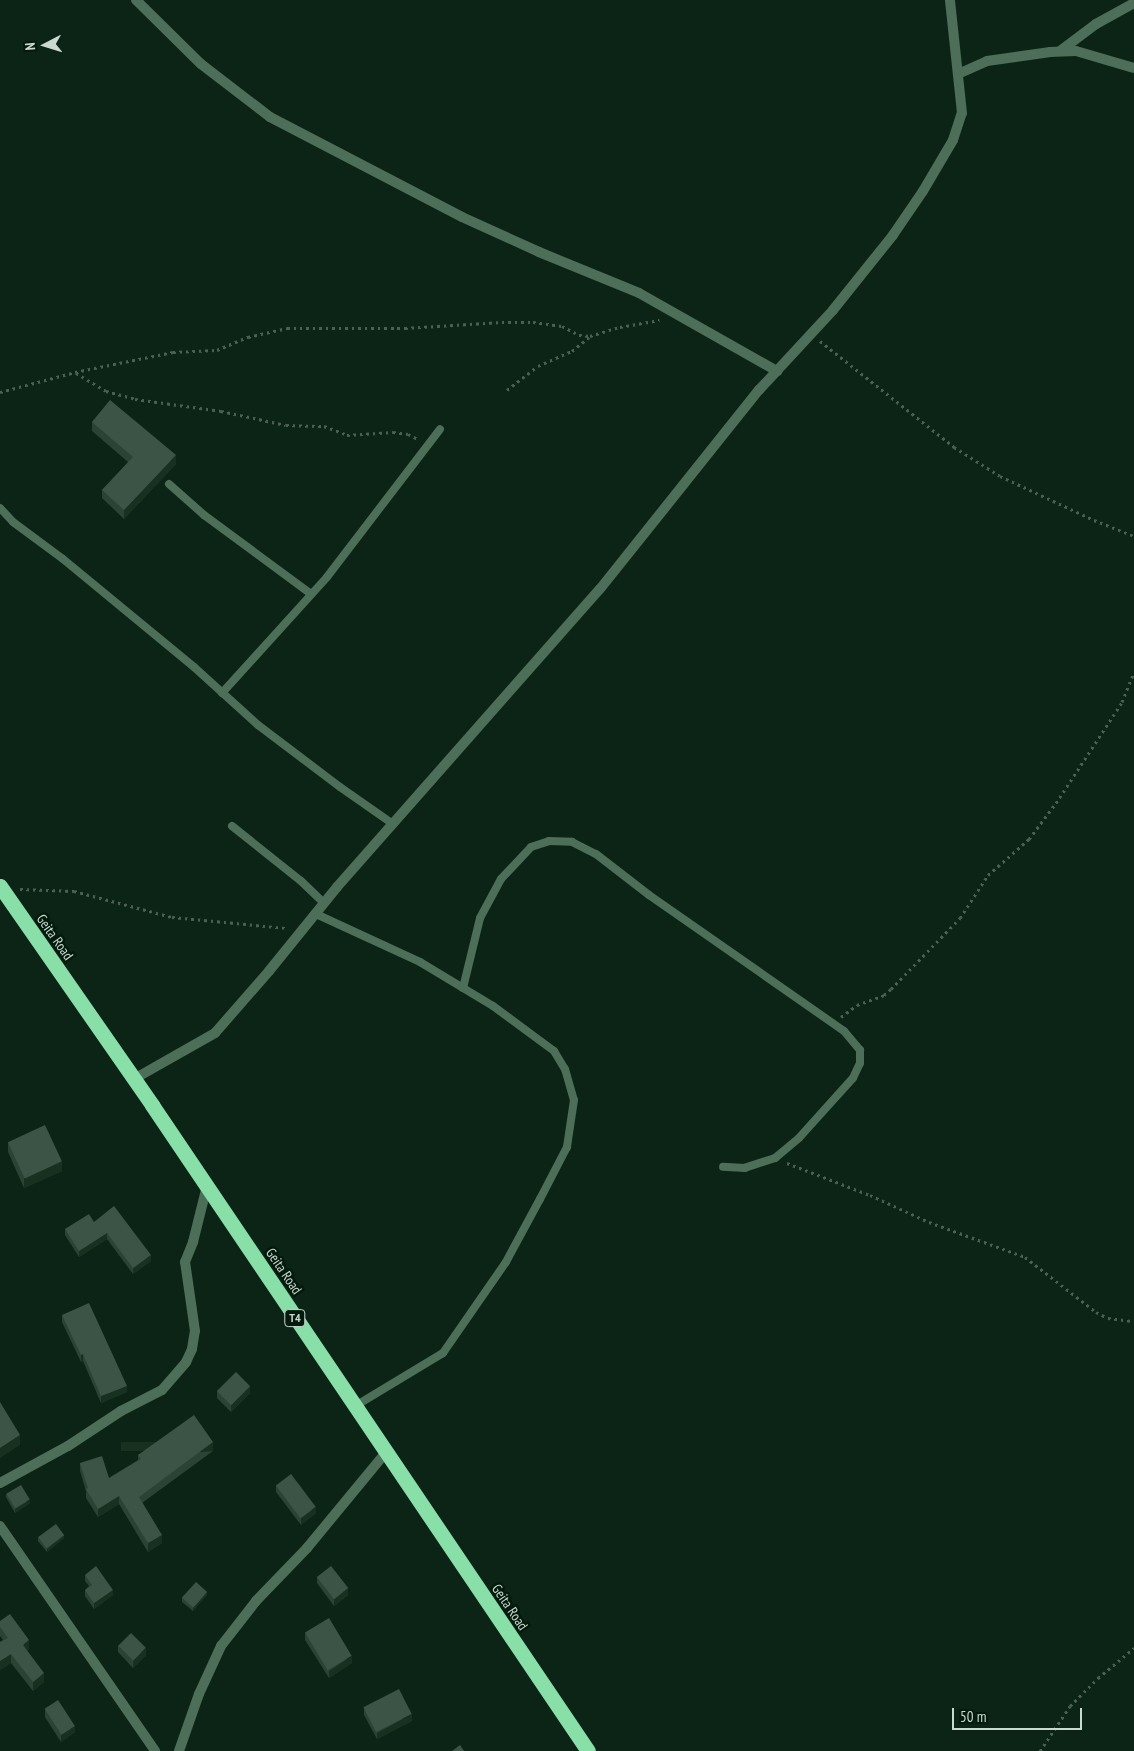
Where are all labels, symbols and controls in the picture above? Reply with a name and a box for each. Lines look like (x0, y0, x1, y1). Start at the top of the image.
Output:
north arrow (20, 20, 70, 70)
text: N (21, 42, 39, 51)
street label: Geita Road (33, 911, 77, 963)
street label: Geita Road (262, 1245, 306, 1297)
road number: T4 (284, 1309, 306, 1328)
street label: Geita Road (488, 1581, 532, 1633)
scale bar (954, 1698, 1084, 1730)
text: 50 m (960, 1707, 986, 1726)

